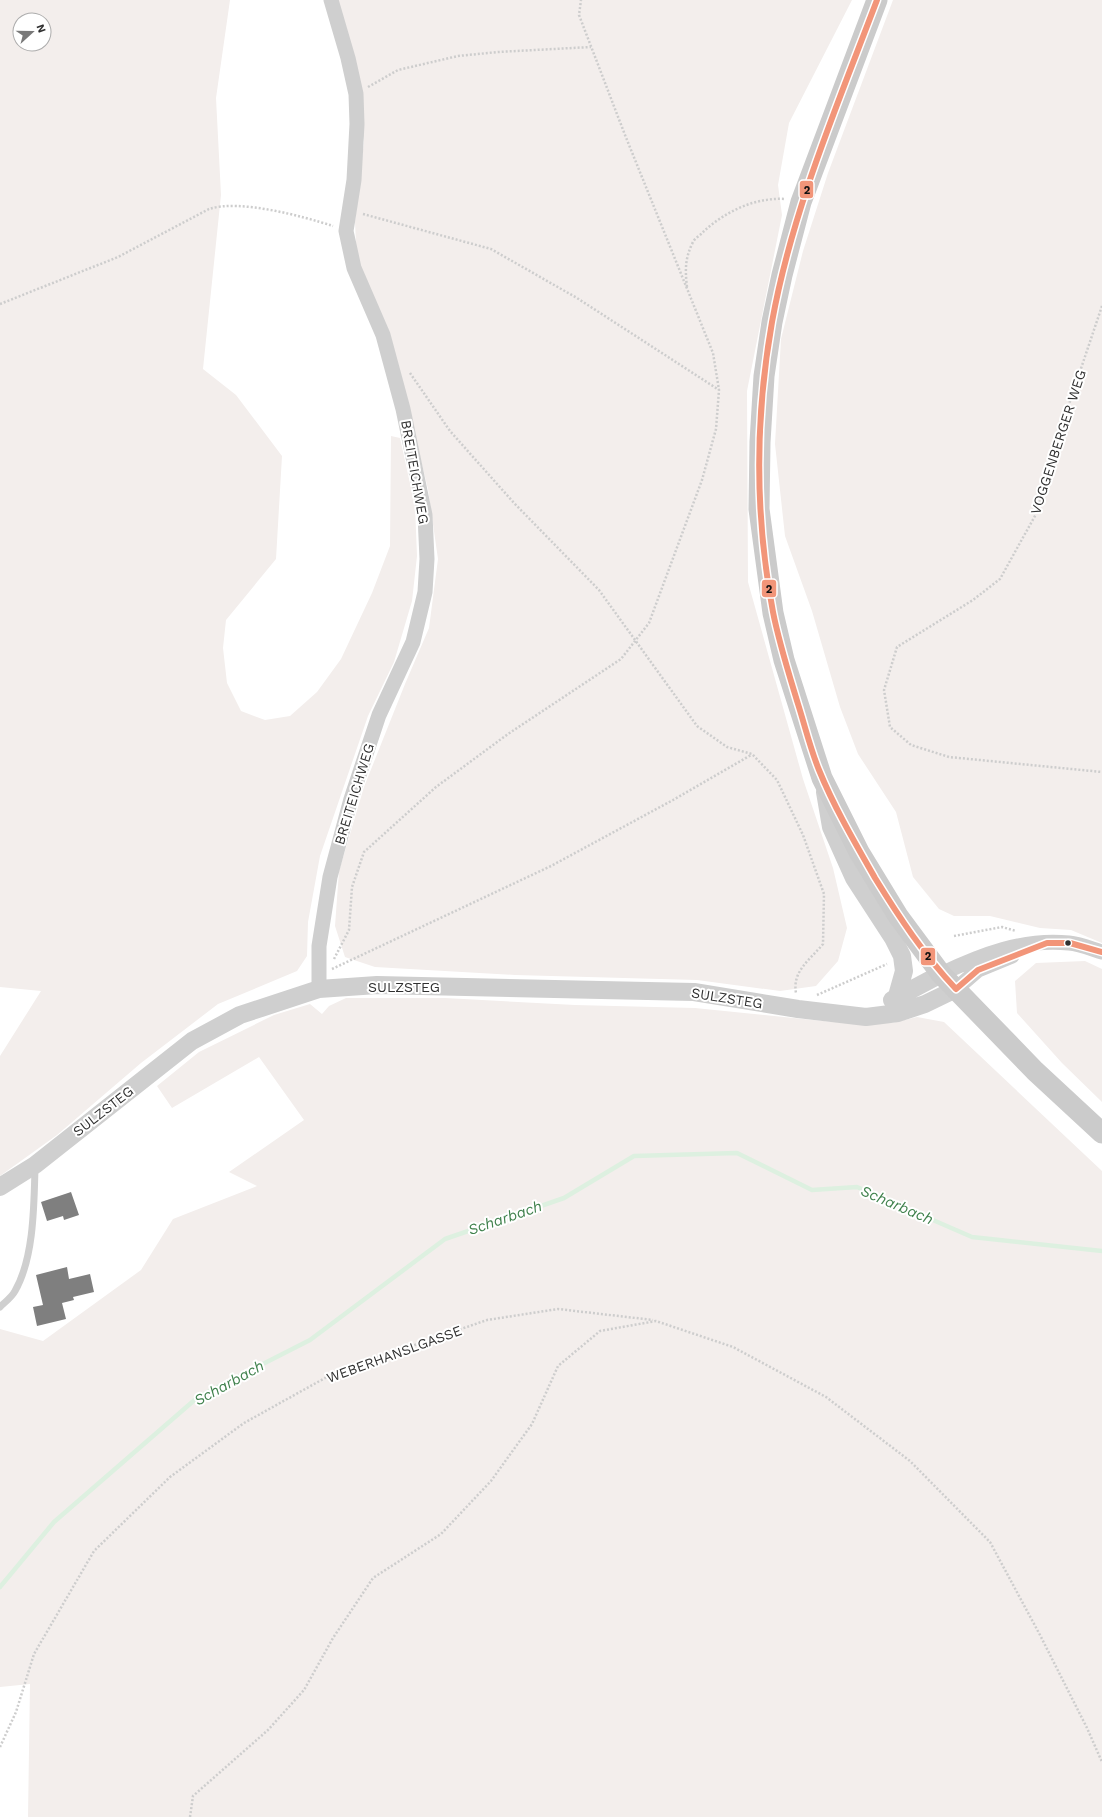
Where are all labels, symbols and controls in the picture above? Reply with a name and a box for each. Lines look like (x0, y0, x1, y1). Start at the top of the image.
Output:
north arrow (12, 12, 52, 52)
text: N (33, 22, 48, 35)
line badge: 2 (799, 180, 814, 199)
text: 2 (804, 184, 811, 197)
street label: VOGGENBERGER WEG (1027, 368, 1089, 516)
street label: BREITEICHWEG (398, 419, 432, 525)
line badge: 2 (761, 579, 777, 598)
text: 2 (766, 583, 773, 596)
street label: BREITEICHWEG (331, 741, 377, 847)
unlabelled marker (1063, 938, 1073, 948)
line badge: 2 (920, 947, 936, 966)
text: 2 (925, 950, 932, 963)
street label: SULZSTEG (368, 979, 440, 995)
street label: SULZSTEG (690, 984, 764, 1012)
street label: SULZSTEG (70, 1083, 136, 1139)
water label: Scharbach (858, 1182, 936, 1228)
water label: Scharbach (466, 1197, 544, 1239)
street label: WEBERHANSLGASSE (324, 1322, 464, 1386)
water label: Scharbach (191, 1356, 267, 1410)

